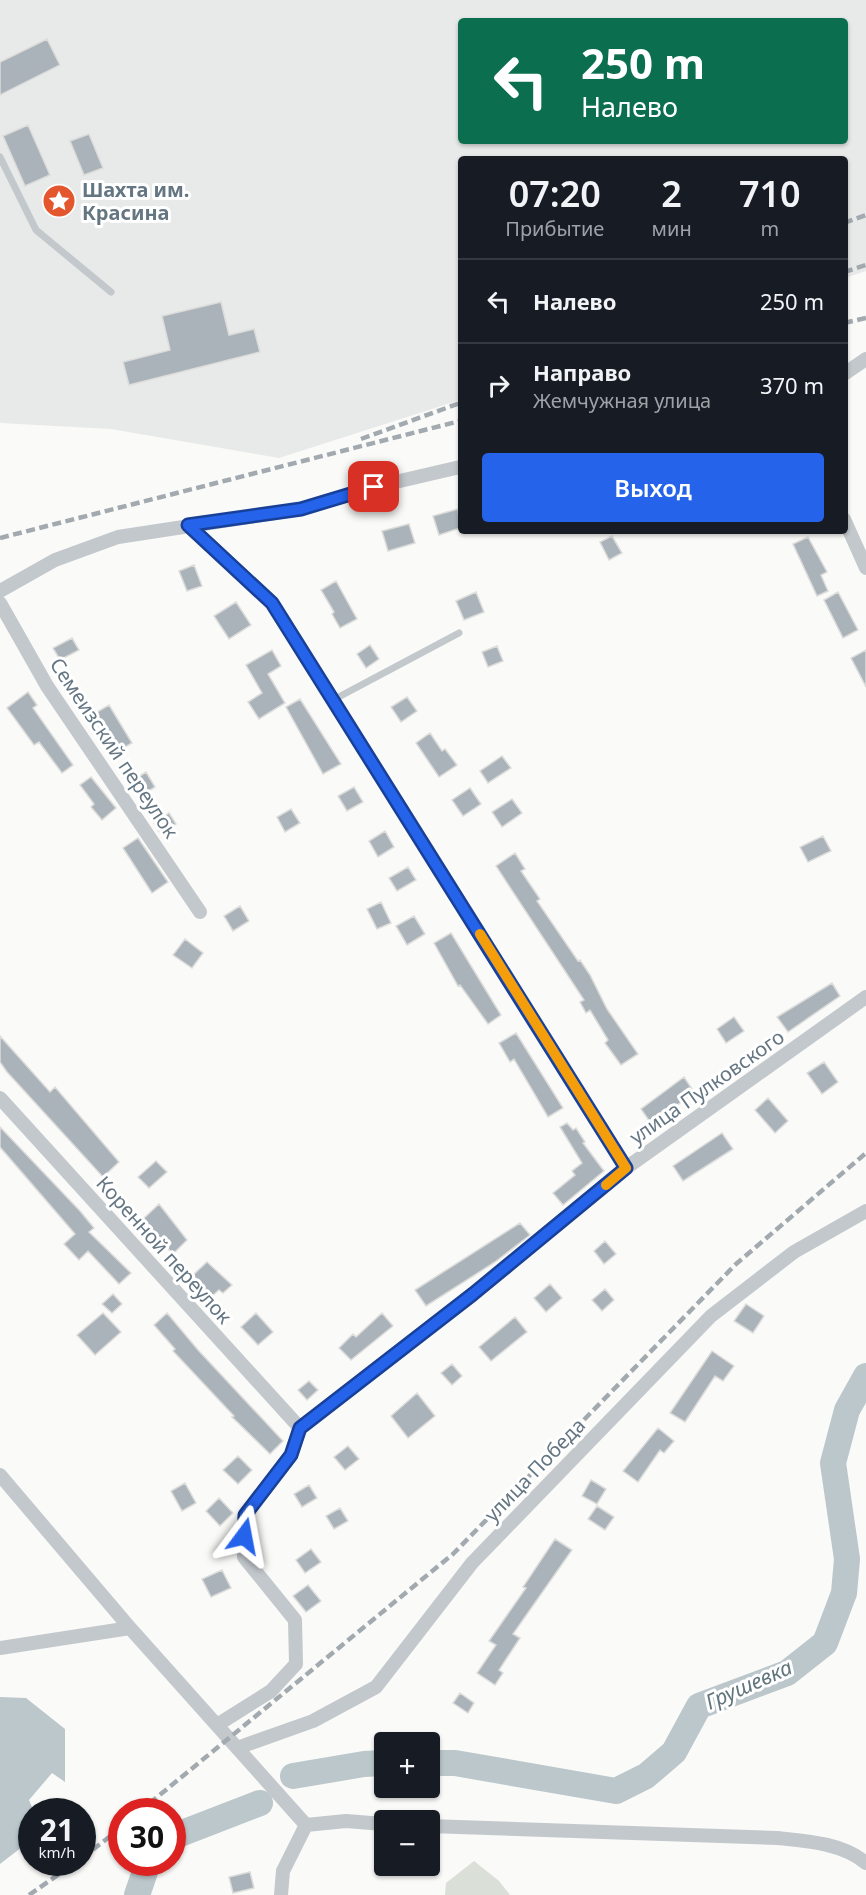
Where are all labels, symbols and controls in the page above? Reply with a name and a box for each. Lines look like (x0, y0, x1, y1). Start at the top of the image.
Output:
text: 250 m (581, 34, 705, 91)
icon: left (482, 42, 560, 120)
text: Налево (581, 88, 678, 125)
text: 07:20 (509, 169, 601, 218)
text: 2 (661, 169, 682, 218)
text: 710 (739, 169, 801, 218)
place label: Шахта им. Красина (82, 176, 189, 226)
place icon: Шахта им. Красина (41, 183, 77, 219)
text: Прибытие (505, 215, 604, 242)
text: мин (652, 215, 692, 242)
text: m (760, 215, 779, 242)
icon: left (482, 285, 515, 318)
text: Налево (533, 286, 616, 316)
text: 250 m (760, 286, 824, 316)
text: Направо (533, 357, 631, 387)
icon: right (482, 369, 515, 402)
text: 370 m (760, 370, 824, 400)
text: Жемчужная улица (533, 387, 711, 414)
button: Выход (482, 453, 824, 522)
pin (348, 461, 399, 512)
icon: arrive (357, 470, 390, 503)
street label: Семеизский переулок (44, 652, 185, 843)
street label: улица Пулковского (624, 1023, 790, 1150)
street label: Коренной переулок (91, 1170, 238, 1330)
street label: улица Победа (478, 1412, 591, 1527)
position arrow (212, 1504, 276, 1568)
water label: Грушевка (701, 1653, 796, 1716)
map controls (374, 1732, 440, 1876)
button: + (374, 1732, 440, 1798)
speed limit sign: 30 (108, 1798, 186, 1876)
text: 21 (40, 1809, 74, 1850)
button: − (374, 1810, 440, 1876)
text: km/h (39, 1842, 75, 1862)

